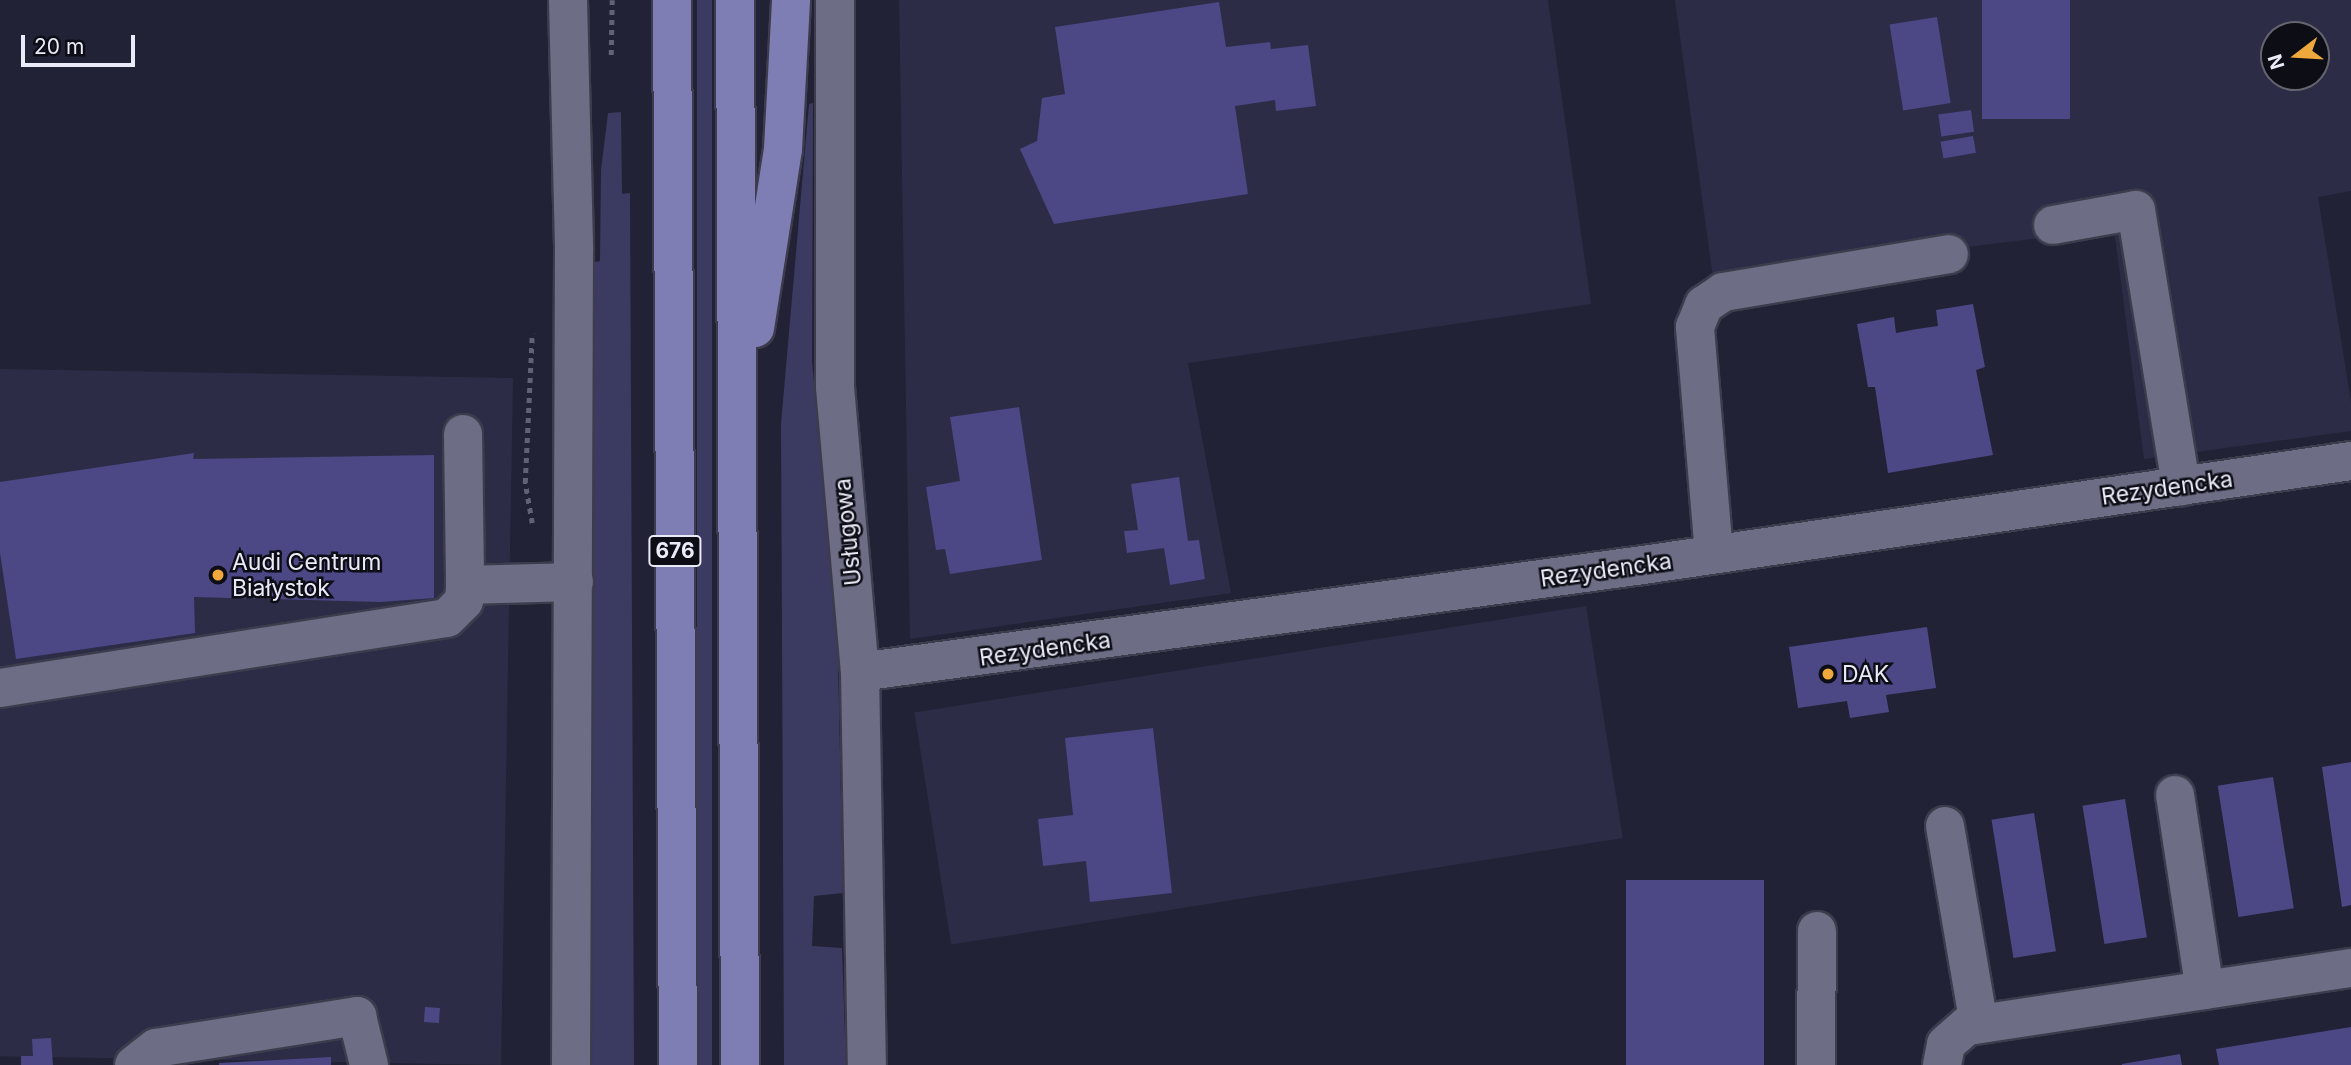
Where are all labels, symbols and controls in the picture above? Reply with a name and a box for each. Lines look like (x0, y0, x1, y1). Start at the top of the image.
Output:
scale bar (24, 21, 138, 65)
north arrow (2260, 21, 2330, 91)
text: 20 m (34, 34, 84, 59)
text: N (2263, 51, 2289, 72)
street label: Rezydencka (2099, 465, 2235, 511)
street label: Usługowa (829, 477, 867, 587)
road number: 676 (647, 534, 703, 568)
street label: Rezydencka (1538, 547, 1674, 593)
place label: Audi Centrum Białystok (232, 548, 381, 602)
marker: Audi Centrum Białystok (210, 567, 226, 583)
street label: Rezydencka (977, 626, 1113, 672)
place label: DAK (1842, 660, 1889, 688)
marker: DAK (1820, 666, 1836, 682)

